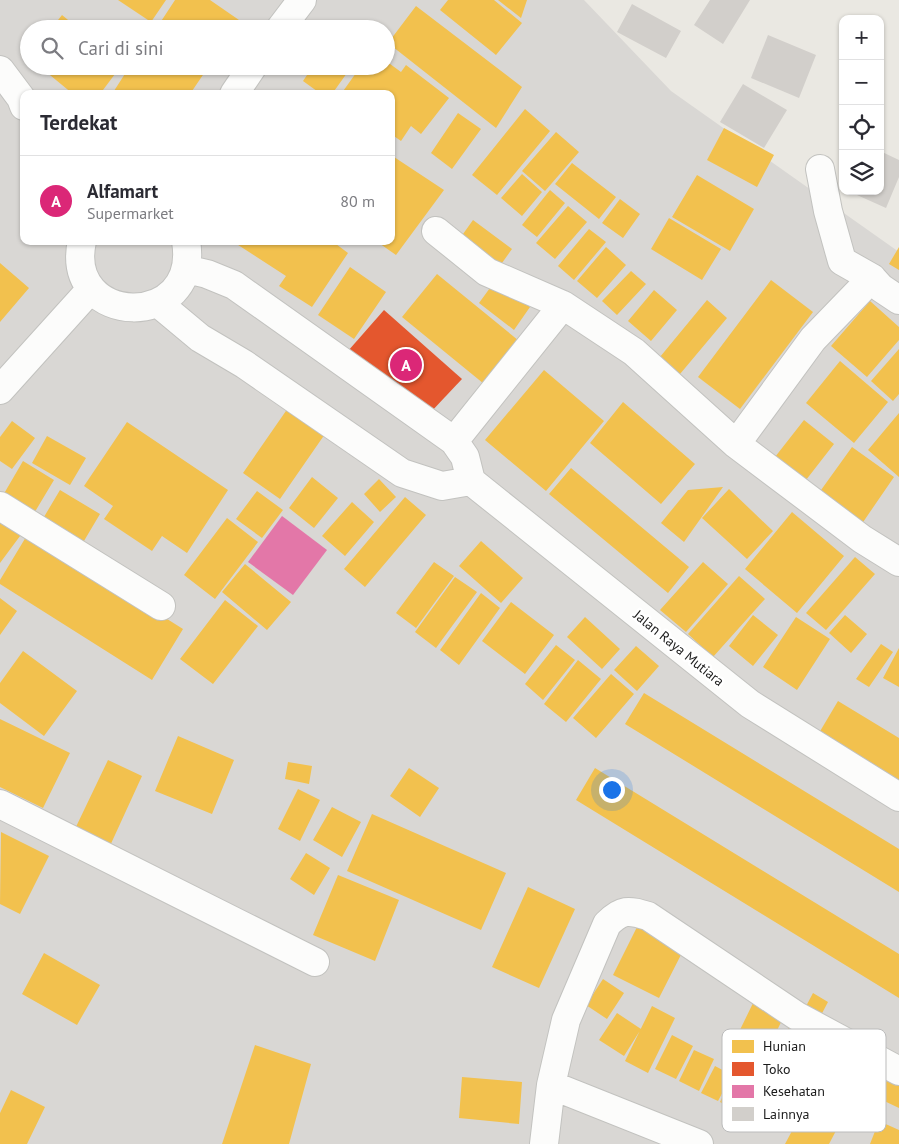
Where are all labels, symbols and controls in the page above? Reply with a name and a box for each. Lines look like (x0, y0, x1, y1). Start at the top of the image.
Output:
map controls (839, 15, 884, 195)
button: + (839, 15, 884, 60)
search box (20, 20, 395, 75)
icon: search (38, 34, 66, 62)
text: Cari di sini (78, 36, 164, 60)
button: − (839, 60, 884, 105)
button: locate (839, 105, 884, 150)
text: Terdekat (40, 109, 117, 136)
button: layers (839, 150, 884, 195)
text: Alfamart (87, 179, 158, 203)
text: A (51, 191, 61, 211)
text: 80 m (340, 191, 375, 211)
text: Supermarket (87, 203, 174, 223)
pin: A (390, 346, 422, 384)
street label: Jalan Raya Mutiara (629, 605, 728, 690)
your location (599, 777, 625, 803)
legend (722, 1029, 886, 1132)
text: Hunian (763, 1037, 806, 1055)
text: Toko (763, 1060, 791, 1078)
text: Kesehatan (763, 1082, 825, 1100)
text: Lainnya (763, 1105, 809, 1123)

